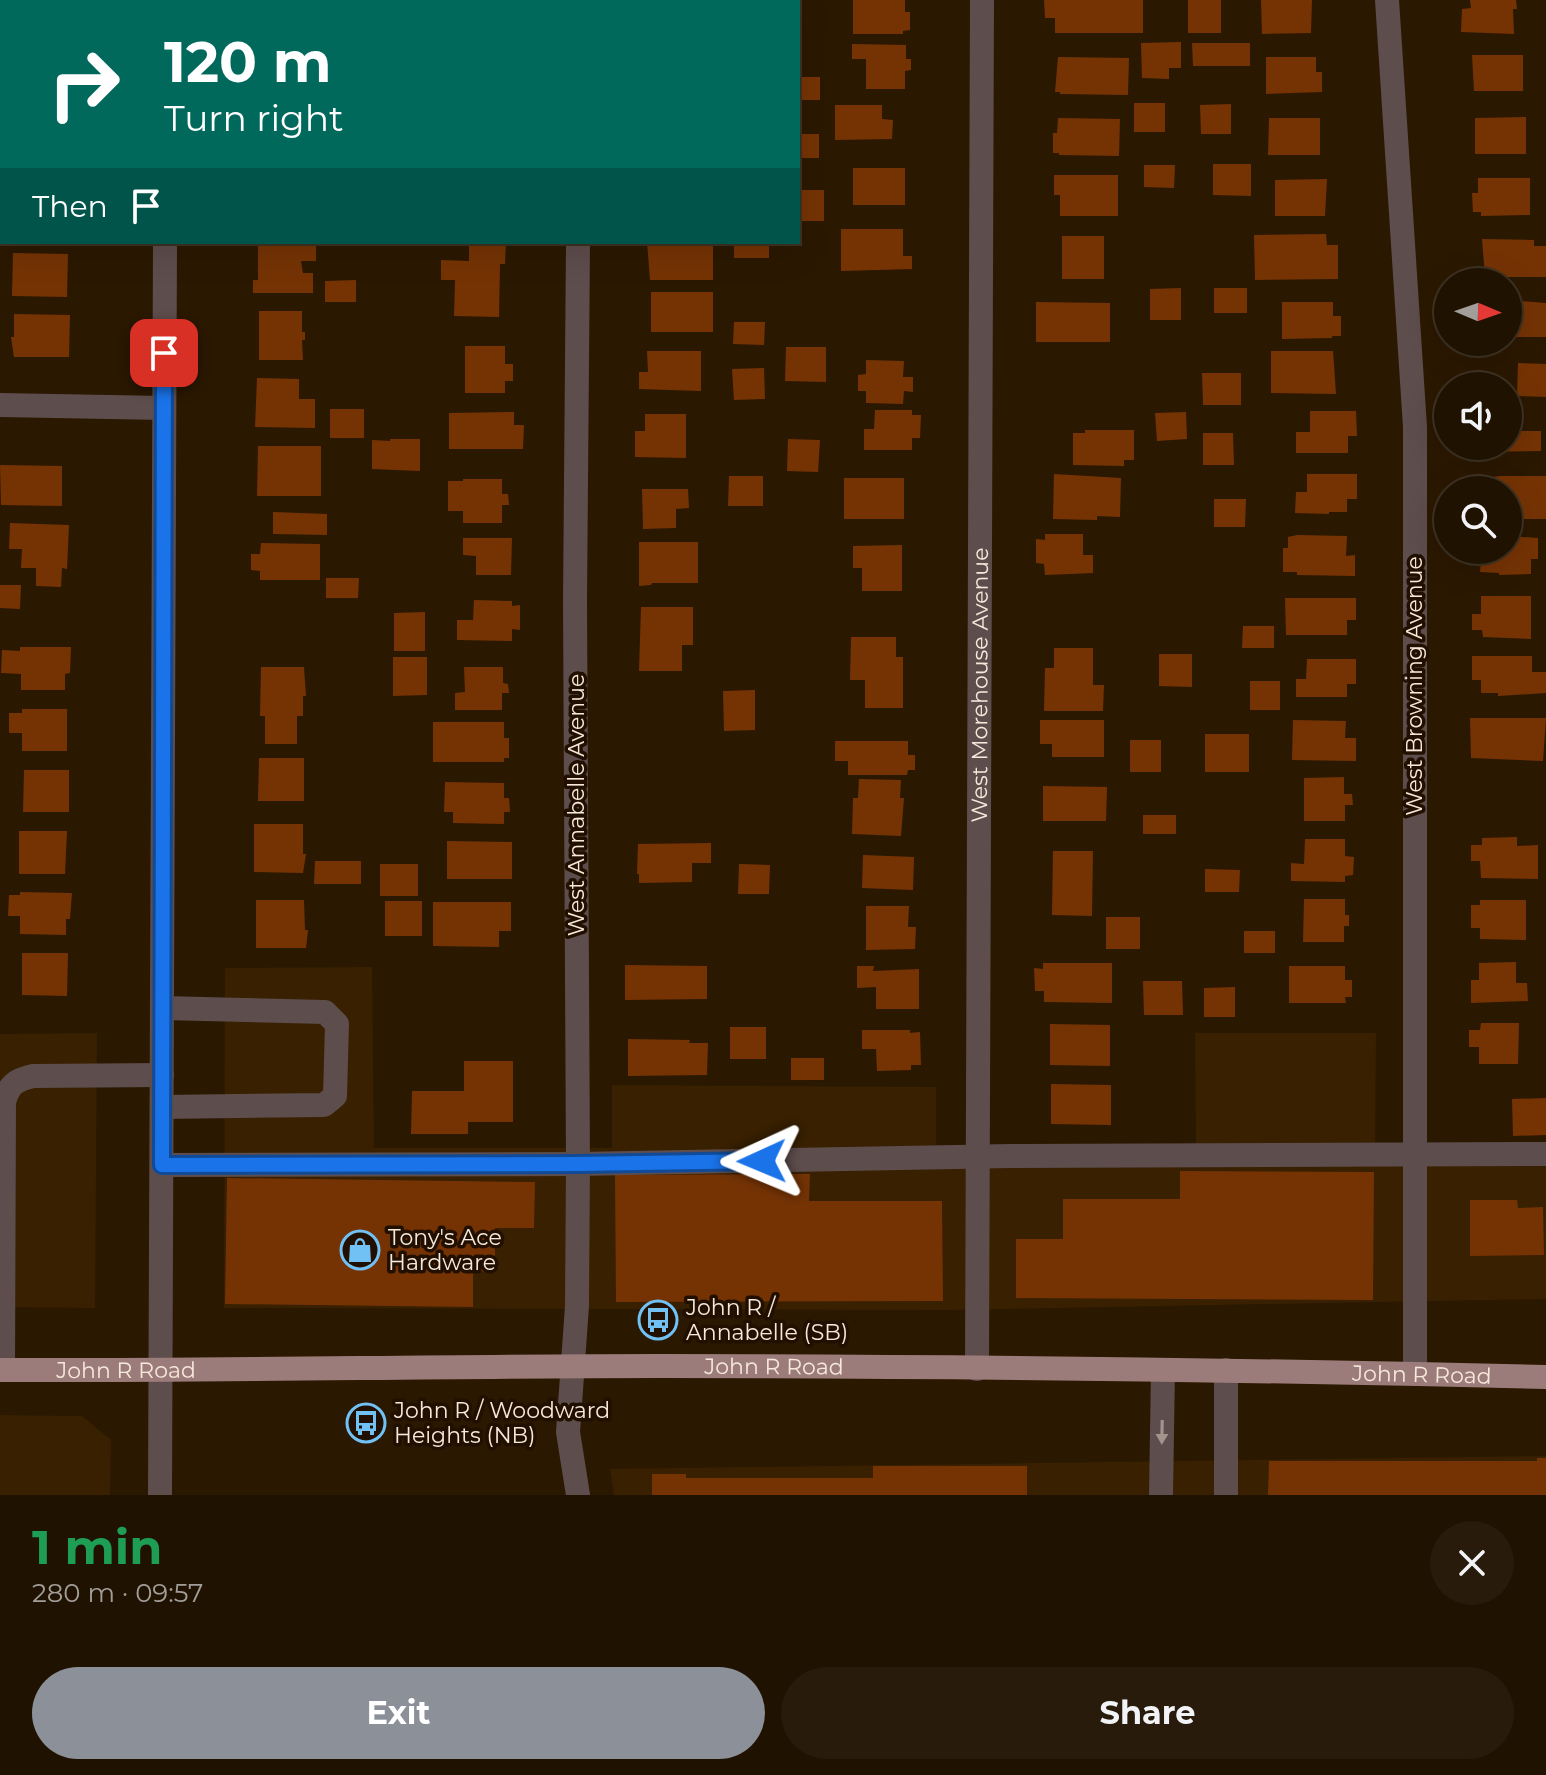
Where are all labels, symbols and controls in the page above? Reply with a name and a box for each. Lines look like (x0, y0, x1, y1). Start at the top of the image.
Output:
text: 120 m (164, 28, 332, 96)
icon: right (32, 32, 136, 136)
text: Turn right (164, 96, 344, 140)
icon: arrive (124, 184, 168, 228)
text: Then (32, 188, 108, 225)
north arrow (1434, 268, 1522, 356)
map controls (1434, 268, 1522, 564)
pin (130, 319, 198, 387)
icon: arrive (142, 331, 186, 375)
button: sound (1434, 372, 1522, 460)
button: search (1434, 476, 1522, 564)
street label: West Morehouse Avenue (965, 547, 994, 823)
street label: West Browning Avenue (1401, 556, 1428, 816)
street label: West Annabelle Avenue (563, 674, 590, 936)
position arrow (720, 1119, 804, 1203)
place label: Tony's Ace Hardware (388, 1224, 502, 1276)
shop icon: Tony's Ace Hardware (339, 1229, 381, 1271)
place label: John R / Annabelle (SB) (685, 1294, 848, 1346)
bus stop icon: John R / Annabelle (SB) (637, 1299, 679, 1341)
street label: John R Road (703, 1353, 844, 1380)
street label: John R Road (55, 1356, 196, 1384)
street label: John R Road (1351, 1359, 1492, 1389)
place label: John R / Woodward Heights (NB) (393, 1397, 610, 1449)
bus stop icon: John R / Woodward Heights (NB) (345, 1402, 387, 1444)
one-way arrow (1156, 1420, 1168, 1445)
text: 1 min (32, 1518, 162, 1576)
button: close (1430, 1521, 1514, 1605)
text: 280 m · 09:57 (32, 1577, 203, 1609)
button: Exit (32, 1667, 765, 1759)
button: Share (781, 1667, 1514, 1759)

